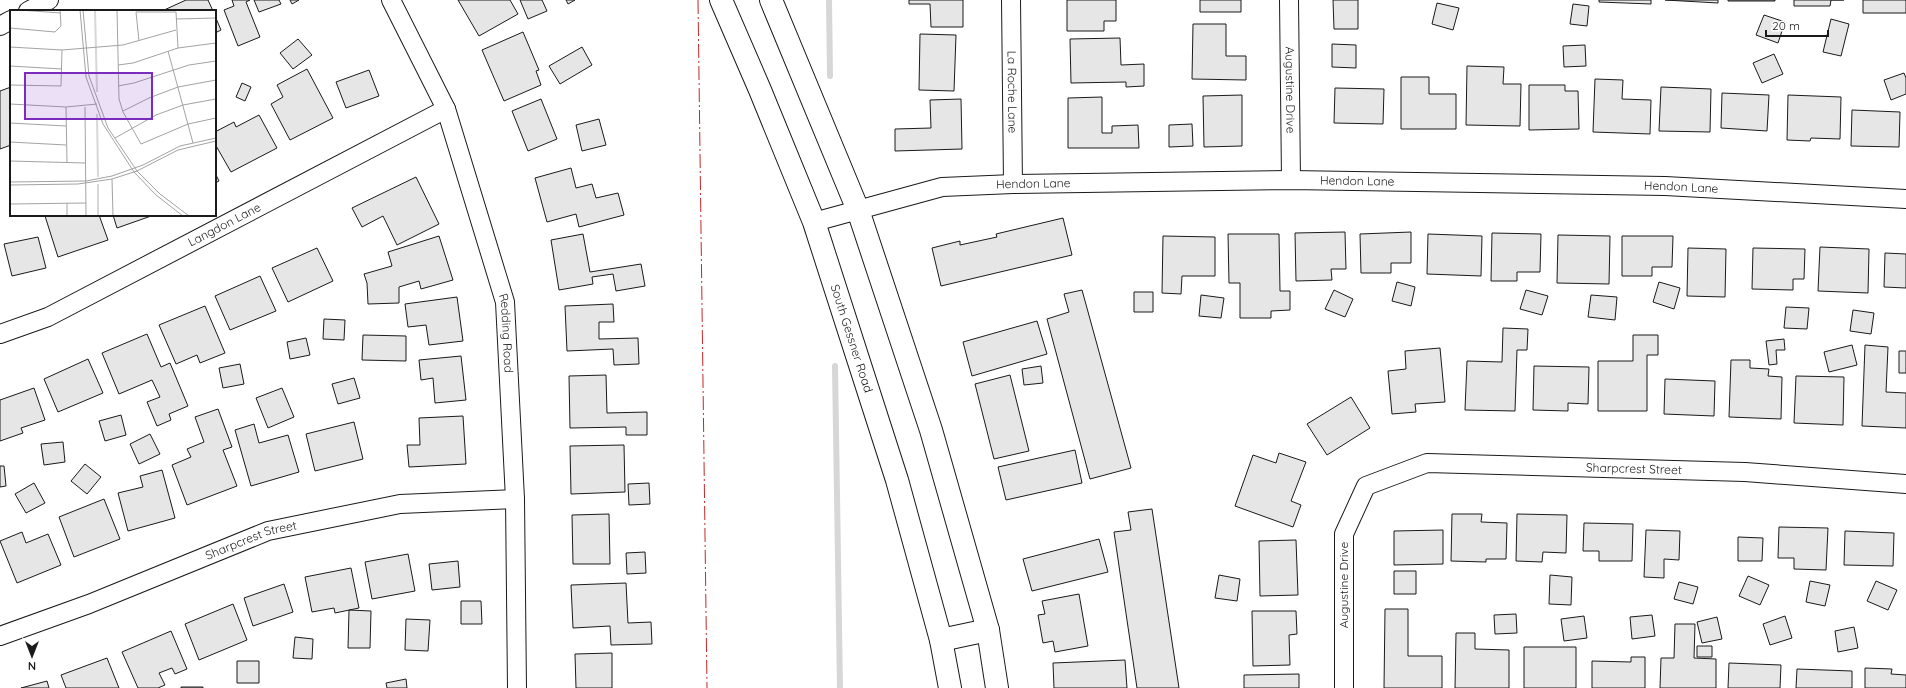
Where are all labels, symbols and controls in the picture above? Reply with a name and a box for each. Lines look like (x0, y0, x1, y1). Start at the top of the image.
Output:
inset map (10, 10, 216, 216)
scale bar (1766, 12, 1828, 38)
text: 20 m (1772, 18, 1800, 33)
street label: Augustine Drive (1283, 46, 1298, 134)
street label: La Roche Lane (1005, 51, 1020, 134)
street label: Hendon Lane (1320, 172, 1395, 189)
street label: Hendon Lane (996, 175, 1071, 192)
street label: Hendon Lane (1644, 178, 1719, 196)
street label: Langdon Lane (185, 199, 263, 250)
street label: South Gessner Road (828, 282, 876, 394)
street label: Redding Road (496, 291, 517, 373)
street label: Sharpcrest Street (1586, 460, 1682, 477)
street label: Sharpcrest Street (203, 517, 298, 563)
street label: Augustine Drive (1336, 541, 1351, 628)
north arrow (12, 636, 52, 676)
text: N (28, 659, 36, 673)

